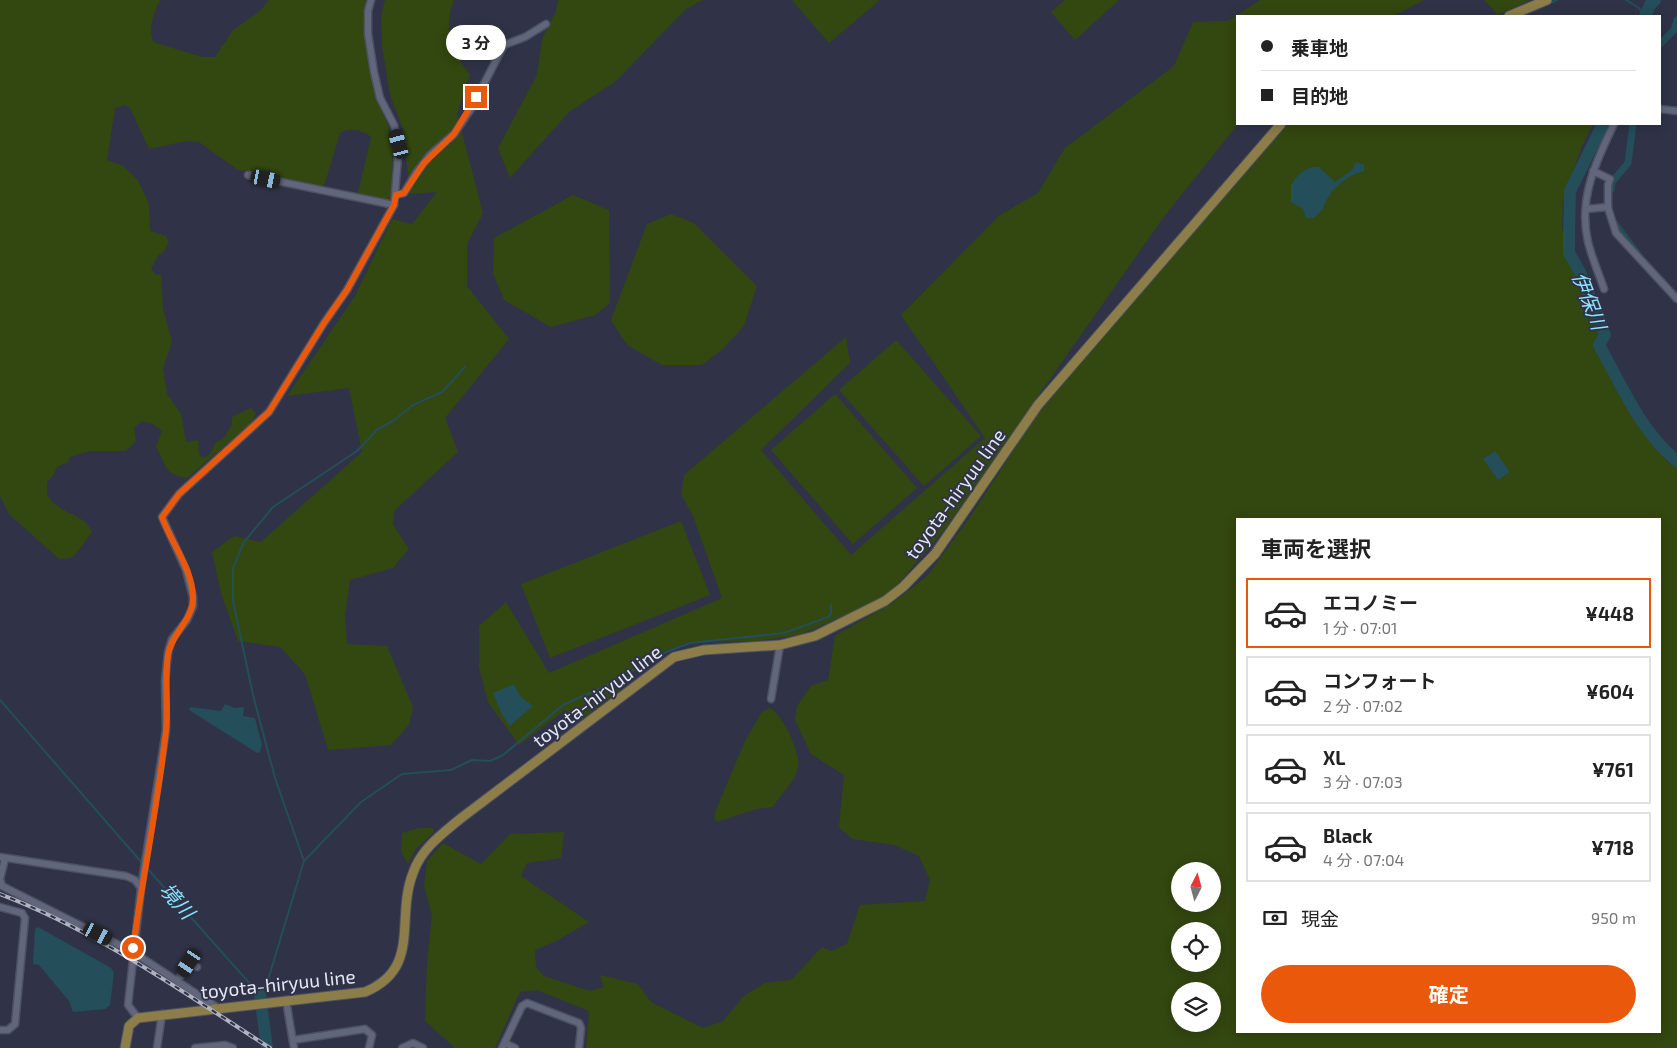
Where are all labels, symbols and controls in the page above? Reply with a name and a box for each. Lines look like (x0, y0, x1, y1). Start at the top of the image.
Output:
callout: 3 分 (446, 24, 506, 59)
text: 3 分 (462, 33, 490, 52)
text: 乗車地 (1291, 36, 1348, 59)
text: 目的地 (1291, 84, 1348, 107)
route end (465, 86, 487, 108)
car (387, 128, 410, 160)
car (249, 169, 282, 189)
water label: 伊保川 (1568, 268, 1613, 335)
street label: toyota-hiryuu line (900, 424, 1010, 563)
text: 車両を選択 (1261, 535, 1371, 561)
icon: car (1263, 591, 1308, 636)
text: エコノミー (1323, 591, 1418, 614)
text: ¥448 (1585, 602, 1634, 625)
text: 1 分 · 07:01 (1323, 618, 1397, 637)
street label: toyota-hiryuu line (528, 640, 666, 752)
icon: car (1263, 669, 1308, 714)
text: コンフォート (1323, 669, 1436, 692)
text: ¥604 (1586, 680, 1634, 703)
text: 2 分 · 07:02 (1323, 696, 1403, 715)
text: XL (1323, 746, 1345, 769)
icon: car (1263, 747, 1308, 792)
text: ¥761 (1592, 758, 1634, 781)
text: 3 分 · 07:03 (1323, 772, 1403, 791)
text: Black (1323, 824, 1373, 847)
icon: car (1263, 825, 1308, 870)
text: ¥718 (1591, 836, 1634, 859)
text: 4 分 · 07:04 (1323, 850, 1404, 869)
north arrow (1171, 862, 1221, 912)
map controls (1171, 862, 1221, 1032)
water label: 境川 (156, 877, 201, 925)
icon: cash (1261, 904, 1289, 932)
text: 現金 (1301, 907, 1339, 930)
text: 950 m (1591, 908, 1636, 927)
car (81, 921, 114, 947)
button: locate (1171, 922, 1221, 972)
route start (122, 937, 144, 959)
car (174, 946, 203, 980)
street label: toyota-hiryuu line (199, 964, 357, 1003)
button: 確定 (1261, 965, 1636, 1023)
button: layers (1171, 982, 1221, 1032)

